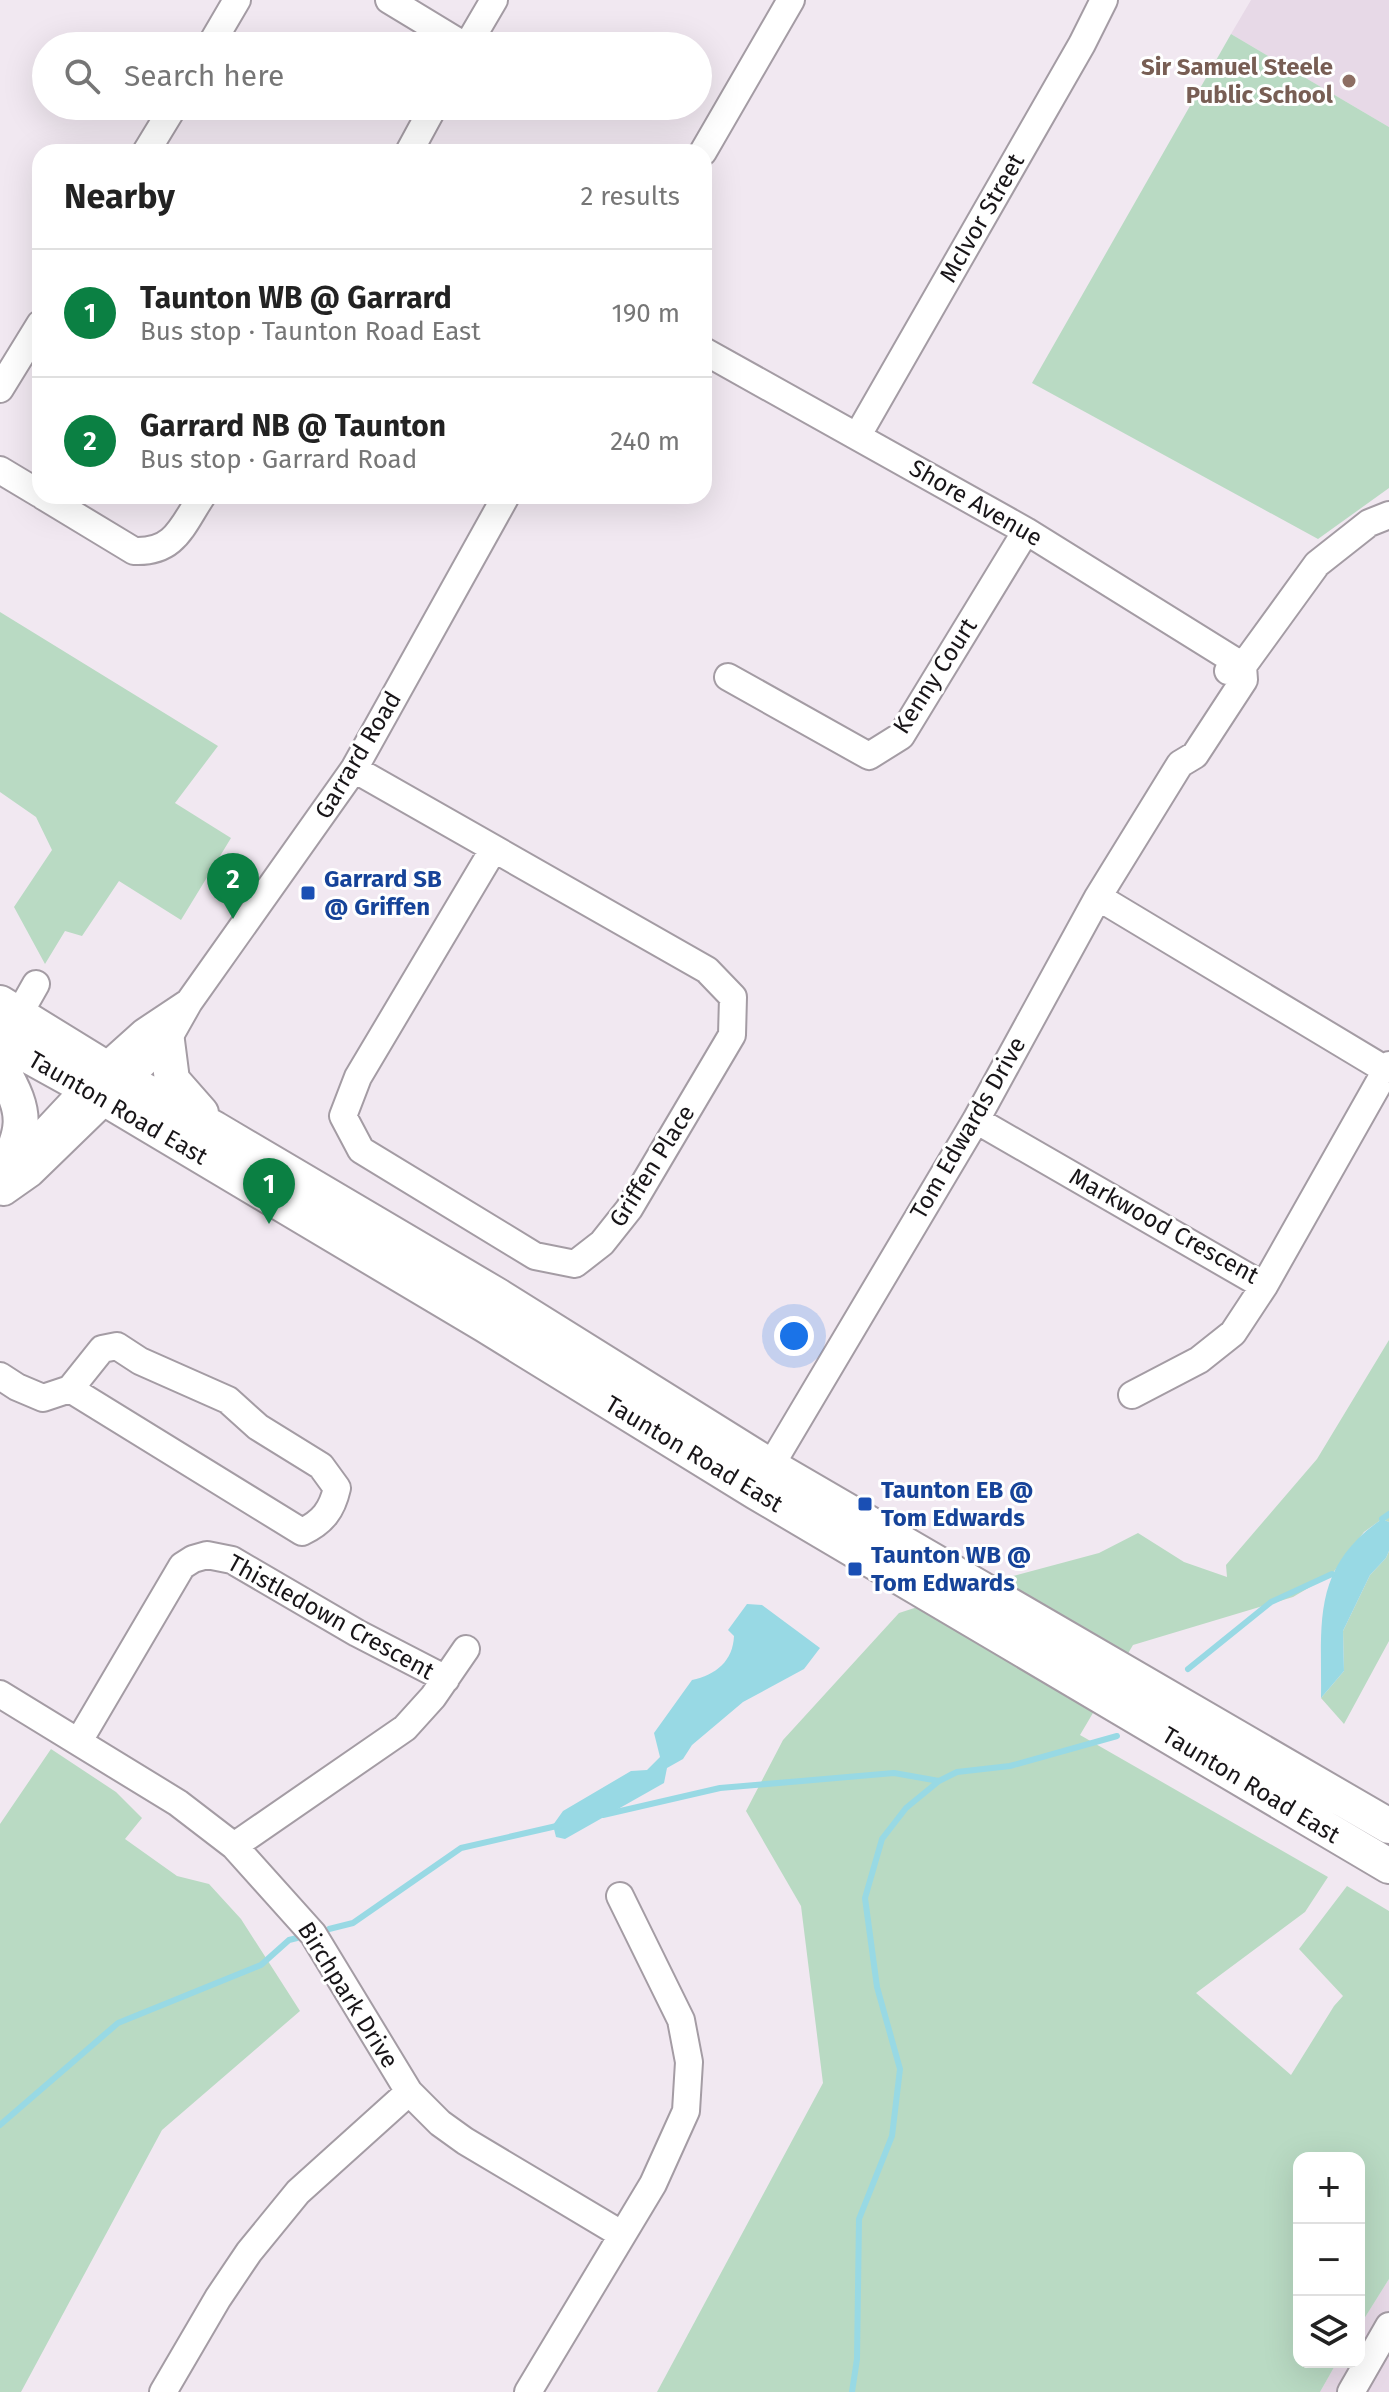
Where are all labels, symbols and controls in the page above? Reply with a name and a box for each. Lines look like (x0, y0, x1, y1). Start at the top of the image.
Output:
search box (32, 32, 712, 120)
place label: Sir Samuel Steele Public School (1141, 53, 1334, 109)
icon: search (60, 54, 104, 98)
text: Search here (124, 58, 284, 94)
marker: Sir Samuel Steele Public School (1340, 72, 1358, 90)
street label: McIvor Street (934, 148, 1030, 287)
text: Nearby (64, 176, 175, 217)
text: 2 results (580, 181, 680, 212)
text: Taunton WB @ Garrard (140, 280, 452, 316)
text: 1 (84, 298, 96, 329)
text: 190 m (611, 298, 680, 329)
text: Bus stop · Taunton Road East (140, 316, 481, 347)
text: Garrard NB @ Taunton (140, 408, 446, 444)
text: 2 (83, 426, 97, 457)
text: 240 m (610, 426, 680, 457)
text: Bus stop · Garrard Road (140, 444, 417, 475)
street label: Shore Avenue (905, 454, 1047, 552)
street label: Kenny Court (887, 613, 983, 739)
street label: Garrard Road (309, 686, 407, 824)
pin: 2 (207, 853, 259, 919)
place label: Garrard SB @ Griffen (324, 865, 442, 921)
marker: Garrard SB @ Griffen (299, 884, 317, 902)
street label: Tom Edwards Drive (905, 1032, 1031, 1224)
street label: Taunton Road East (24, 1045, 213, 1171)
street label: Griffen Place (603, 1100, 701, 1232)
pin: 1 (243, 1158, 295, 1224)
street label: Markwood Crescent (1065, 1162, 1264, 1290)
your location (774, 1316, 814, 1356)
street label: Taunton Road East (600, 1390, 788, 1518)
place label: Taunton EB @ Tom Edwards (881, 1476, 1033, 1532)
marker: Taunton EB @ Tom Edwards (856, 1495, 874, 1513)
place label: Taunton WB @ Tom Edwards (871, 1541, 1031, 1597)
street label: Thistledown Crescent (223, 1549, 439, 1686)
marker: Taunton WB @ Tom Edwards (846, 1560, 864, 1578)
street label: Taunton Road East (1157, 1721, 1345, 1849)
street label: Birchpark Drive (292, 1917, 404, 2073)
map controls (1293, 2152, 1365, 2368)
button: + (1293, 2152, 1365, 2224)
button: − (1293, 2224, 1365, 2296)
button: layers (1293, 2296, 1365, 2368)

